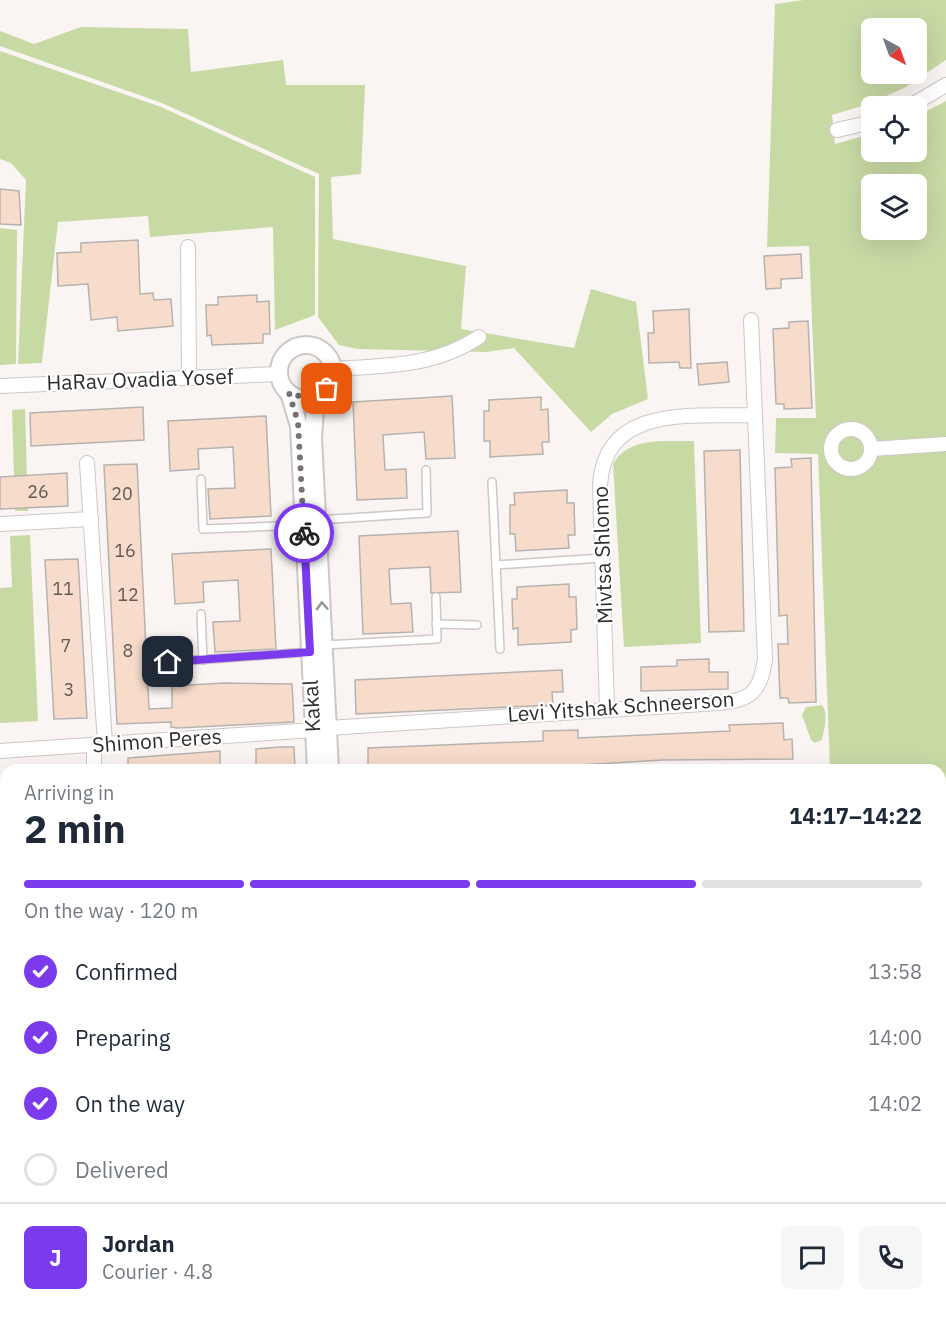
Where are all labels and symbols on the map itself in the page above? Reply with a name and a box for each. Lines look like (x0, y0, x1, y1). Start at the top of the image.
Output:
north arrow (861, 18, 927, 84)
street label: HaRav Ovadia Yosef (46, 362, 234, 396)
pin (301, 363, 352, 414)
house number: 26 (27, 480, 49, 503)
house number: 20 (111, 482, 133, 505)
street label: Mivtsa Shlomo (586, 486, 618, 625)
courier (274, 503, 334, 563)
house number: 16 (114, 539, 136, 562)
house number: 11 (52, 577, 74, 600)
house number: 12 (117, 583, 139, 606)
one-way arrow (315, 602, 328, 611)
house number: 7 (61, 634, 71, 657)
pin (142, 636, 193, 687)
house number: 8 (123, 639, 133, 662)
house number: 3 (64, 678, 74, 701)
street label: Kakal (296, 679, 326, 733)
street label: Levi Yitshak Schneerson (506, 684, 735, 728)
street label: Shimon Peres (91, 722, 223, 758)

